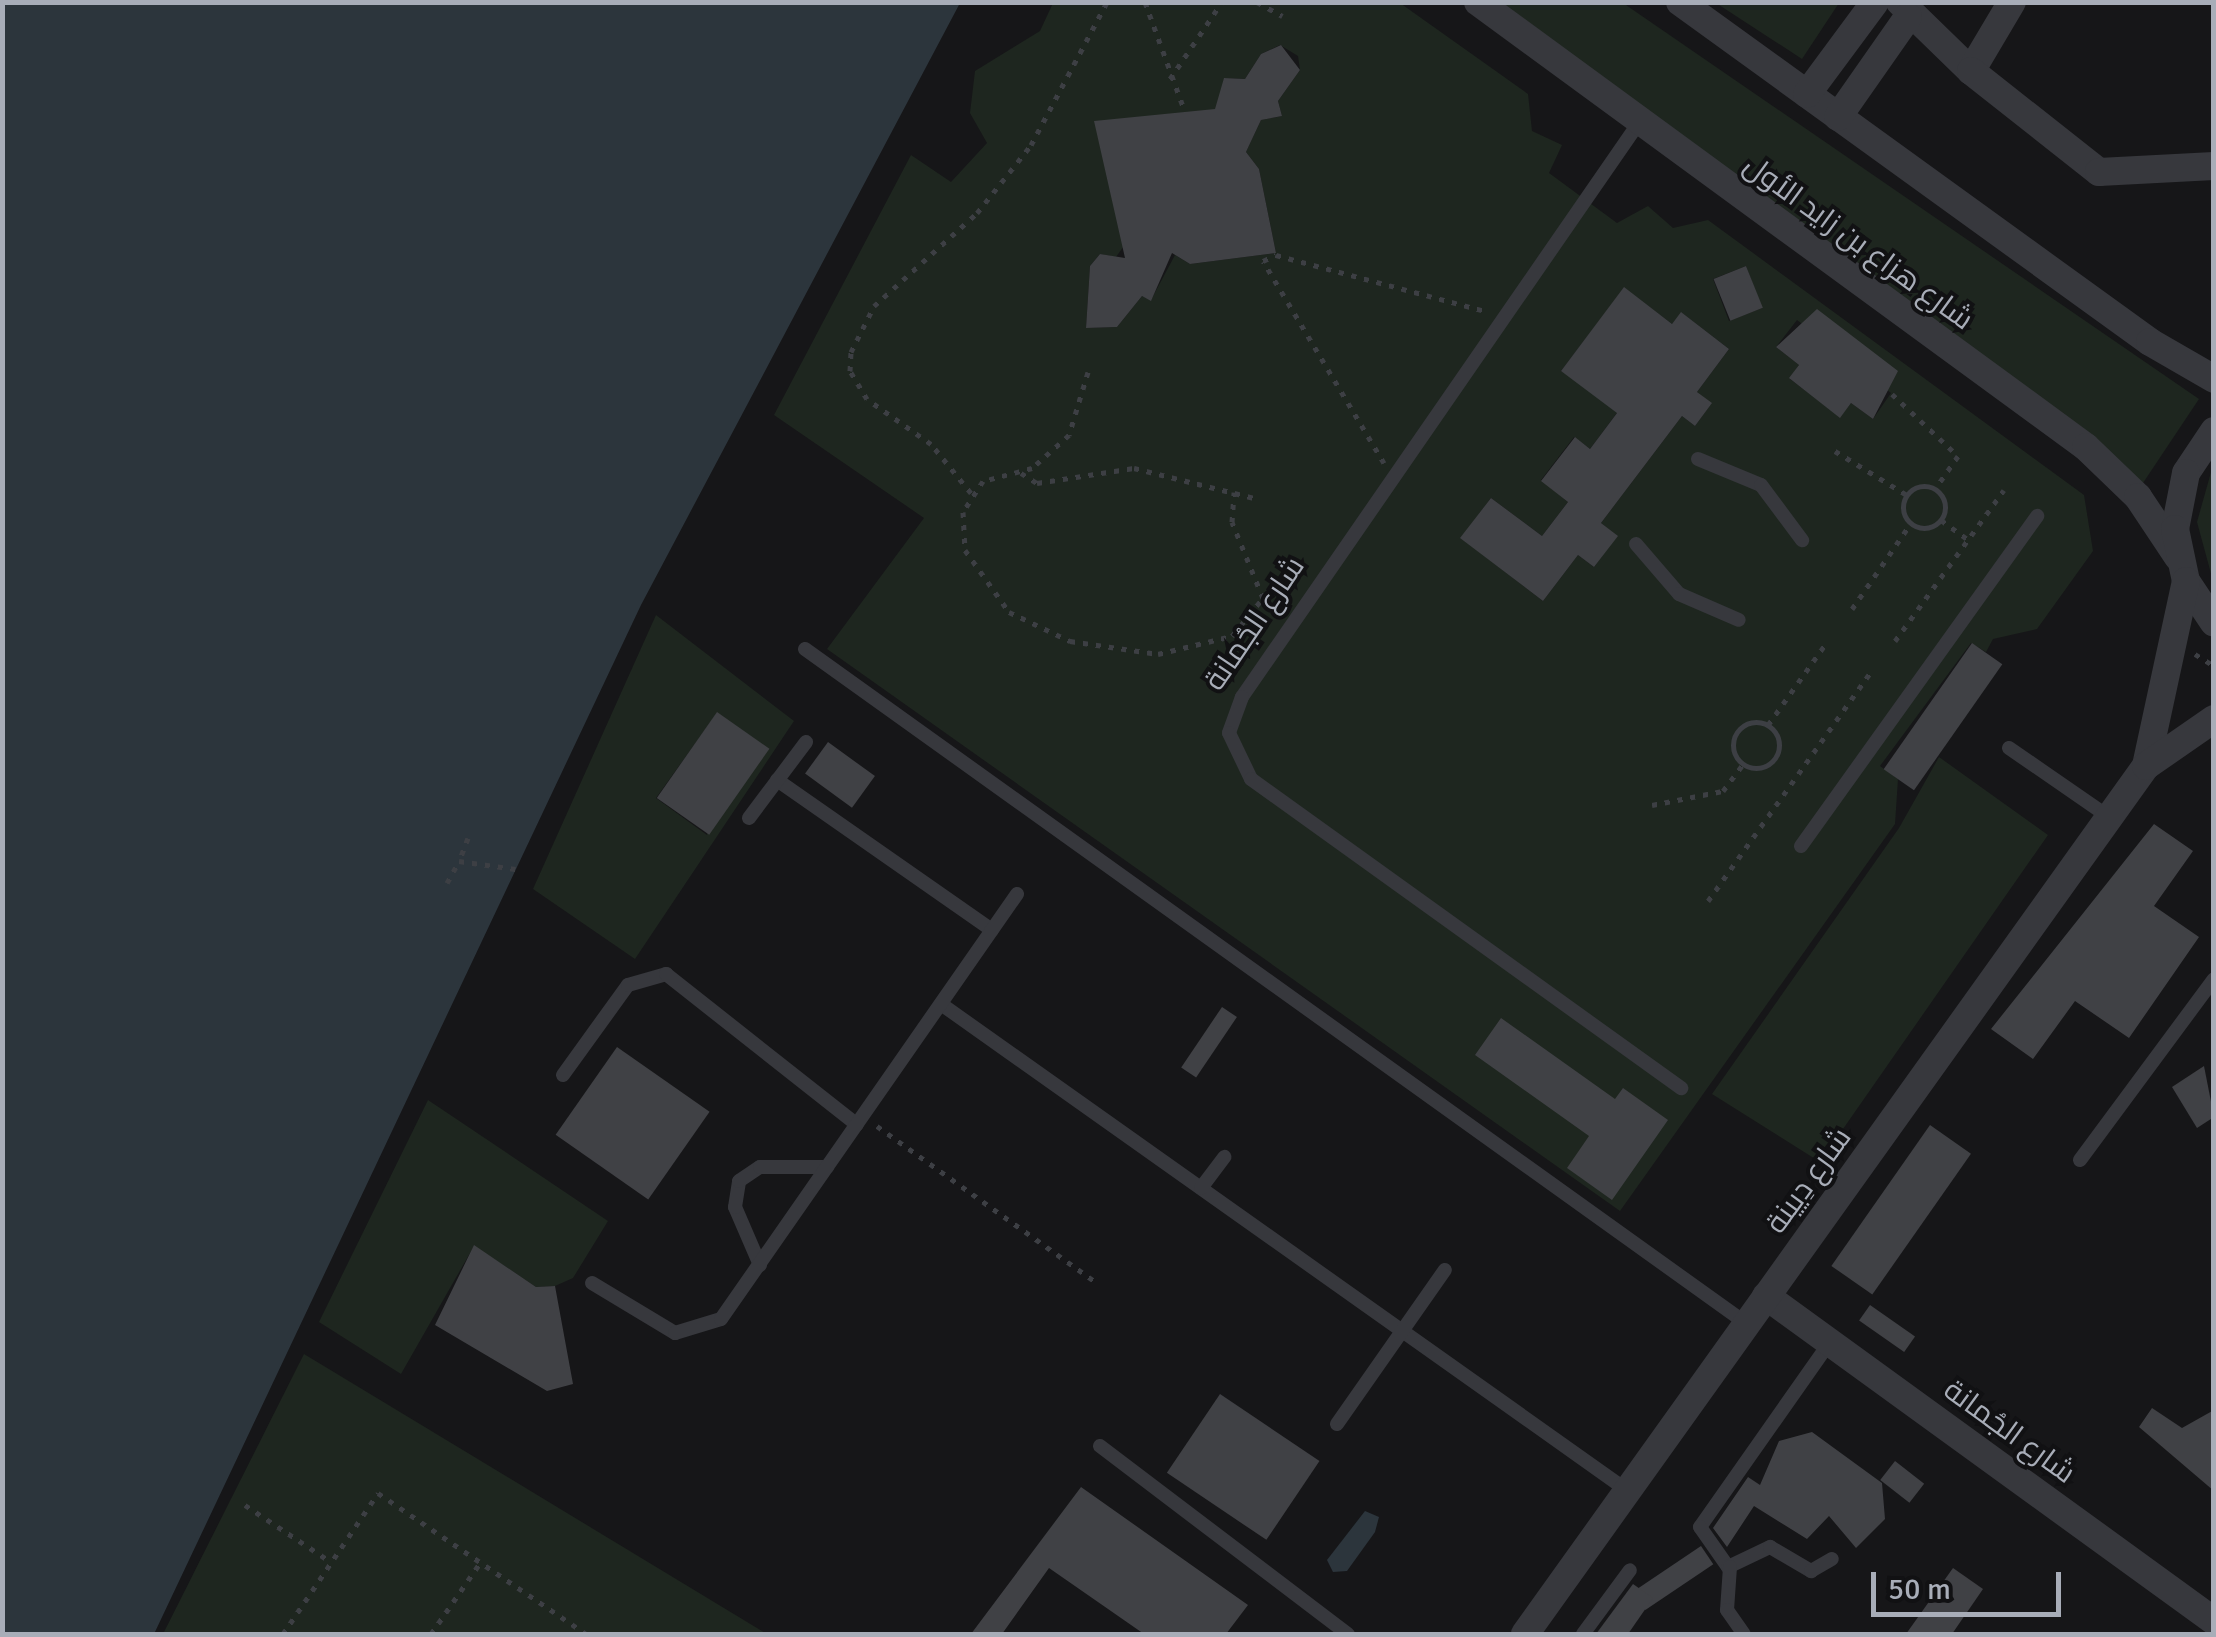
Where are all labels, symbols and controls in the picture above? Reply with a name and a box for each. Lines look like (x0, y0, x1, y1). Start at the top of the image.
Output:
street label: شارع هزاع بن زايد الأول (1736, 148, 1980, 338)
street label: شارع الجُمانة (1197, 550, 1313, 698)
street label: شارع دِيينة (1759, 1121, 1859, 1241)
street label: شارع الجُمانة (1936, 1372, 2082, 1492)
scale bar (1876, 1552, 2066, 1614)
text: 50 m (1888, 1571, 1951, 1608)

